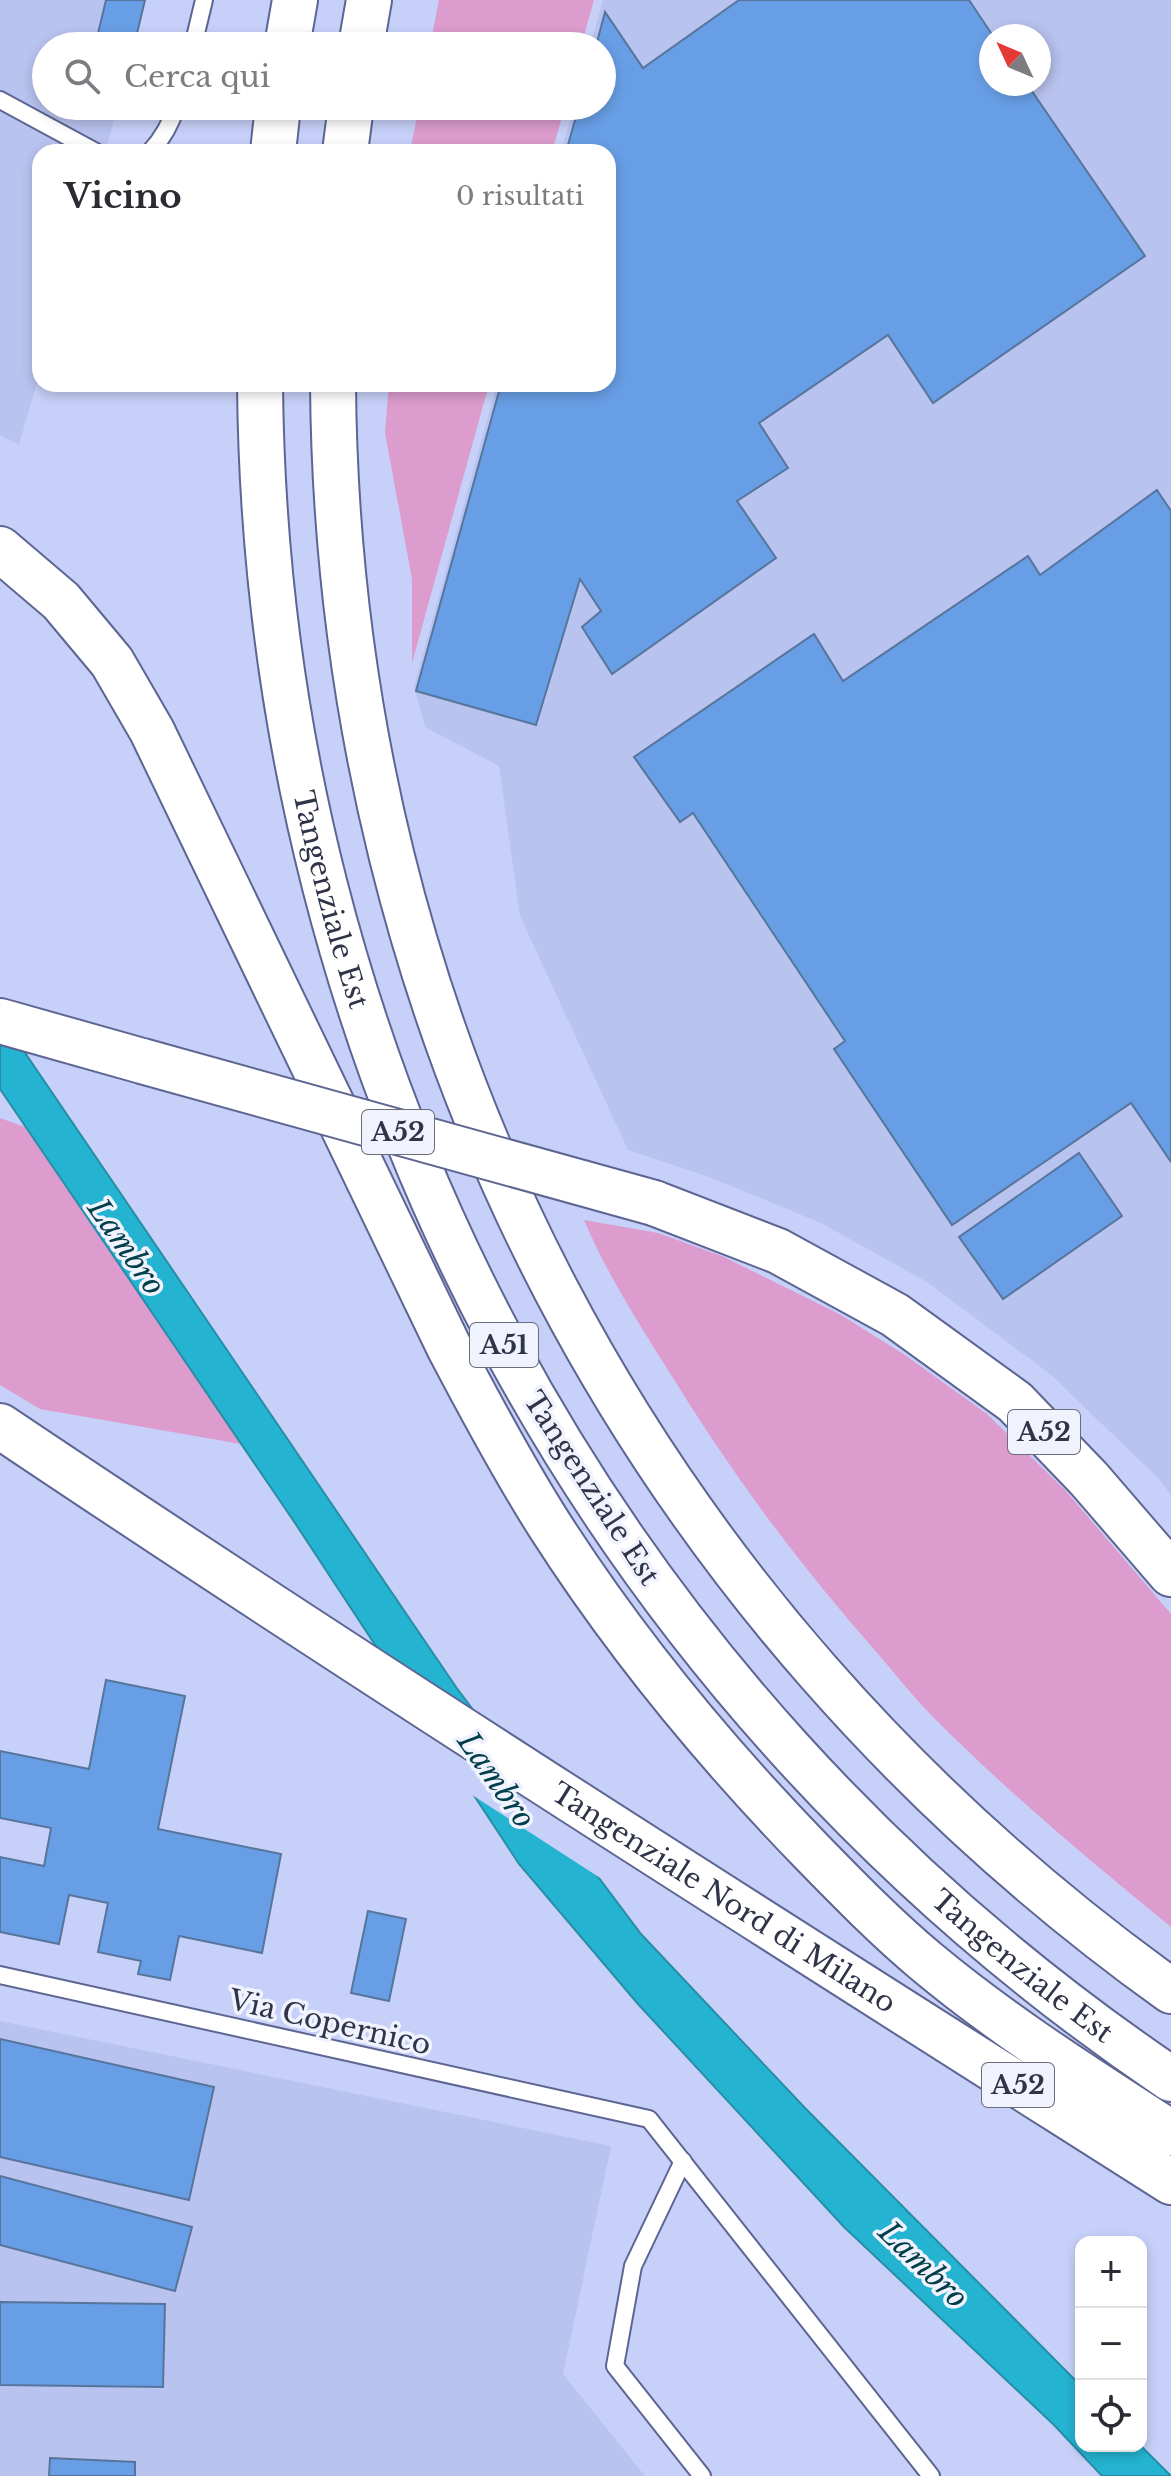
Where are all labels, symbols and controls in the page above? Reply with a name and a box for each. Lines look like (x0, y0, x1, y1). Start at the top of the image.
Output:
north arrow (979, 24, 1051, 96)
search box (32, 32, 616, 120)
icon: search (60, 54, 104, 98)
text: Cerca qui (124, 58, 270, 95)
text: Vicino (64, 175, 182, 217)
text: 0 risultati (456, 180, 584, 212)
street label: Tangenziale Est (285, 788, 376, 1013)
road number: A52 (362, 1110, 434, 1154)
water label: Lambro (79, 1190, 173, 1302)
road number: A51 (470, 1323, 538, 1367)
street label: Tangenziale Est (516, 1385, 667, 1592)
road number: A52 (1008, 1410, 1080, 1454)
water label: Lambro (449, 1723, 543, 1835)
street label: Tangenziale Nord di Milano (545, 1775, 902, 2021)
street label: Tangenziale Est (924, 1882, 1120, 2051)
street label: Via Copernico (225, 1982, 434, 2063)
road number: A52 (982, 2063, 1054, 2107)
water label: Lambro (870, 2213, 976, 2316)
map controls (1075, 2236, 1147, 2452)
button: + (1075, 2236, 1147, 2308)
button: − (1075, 2308, 1147, 2380)
button: locate (1075, 2380, 1147, 2452)

